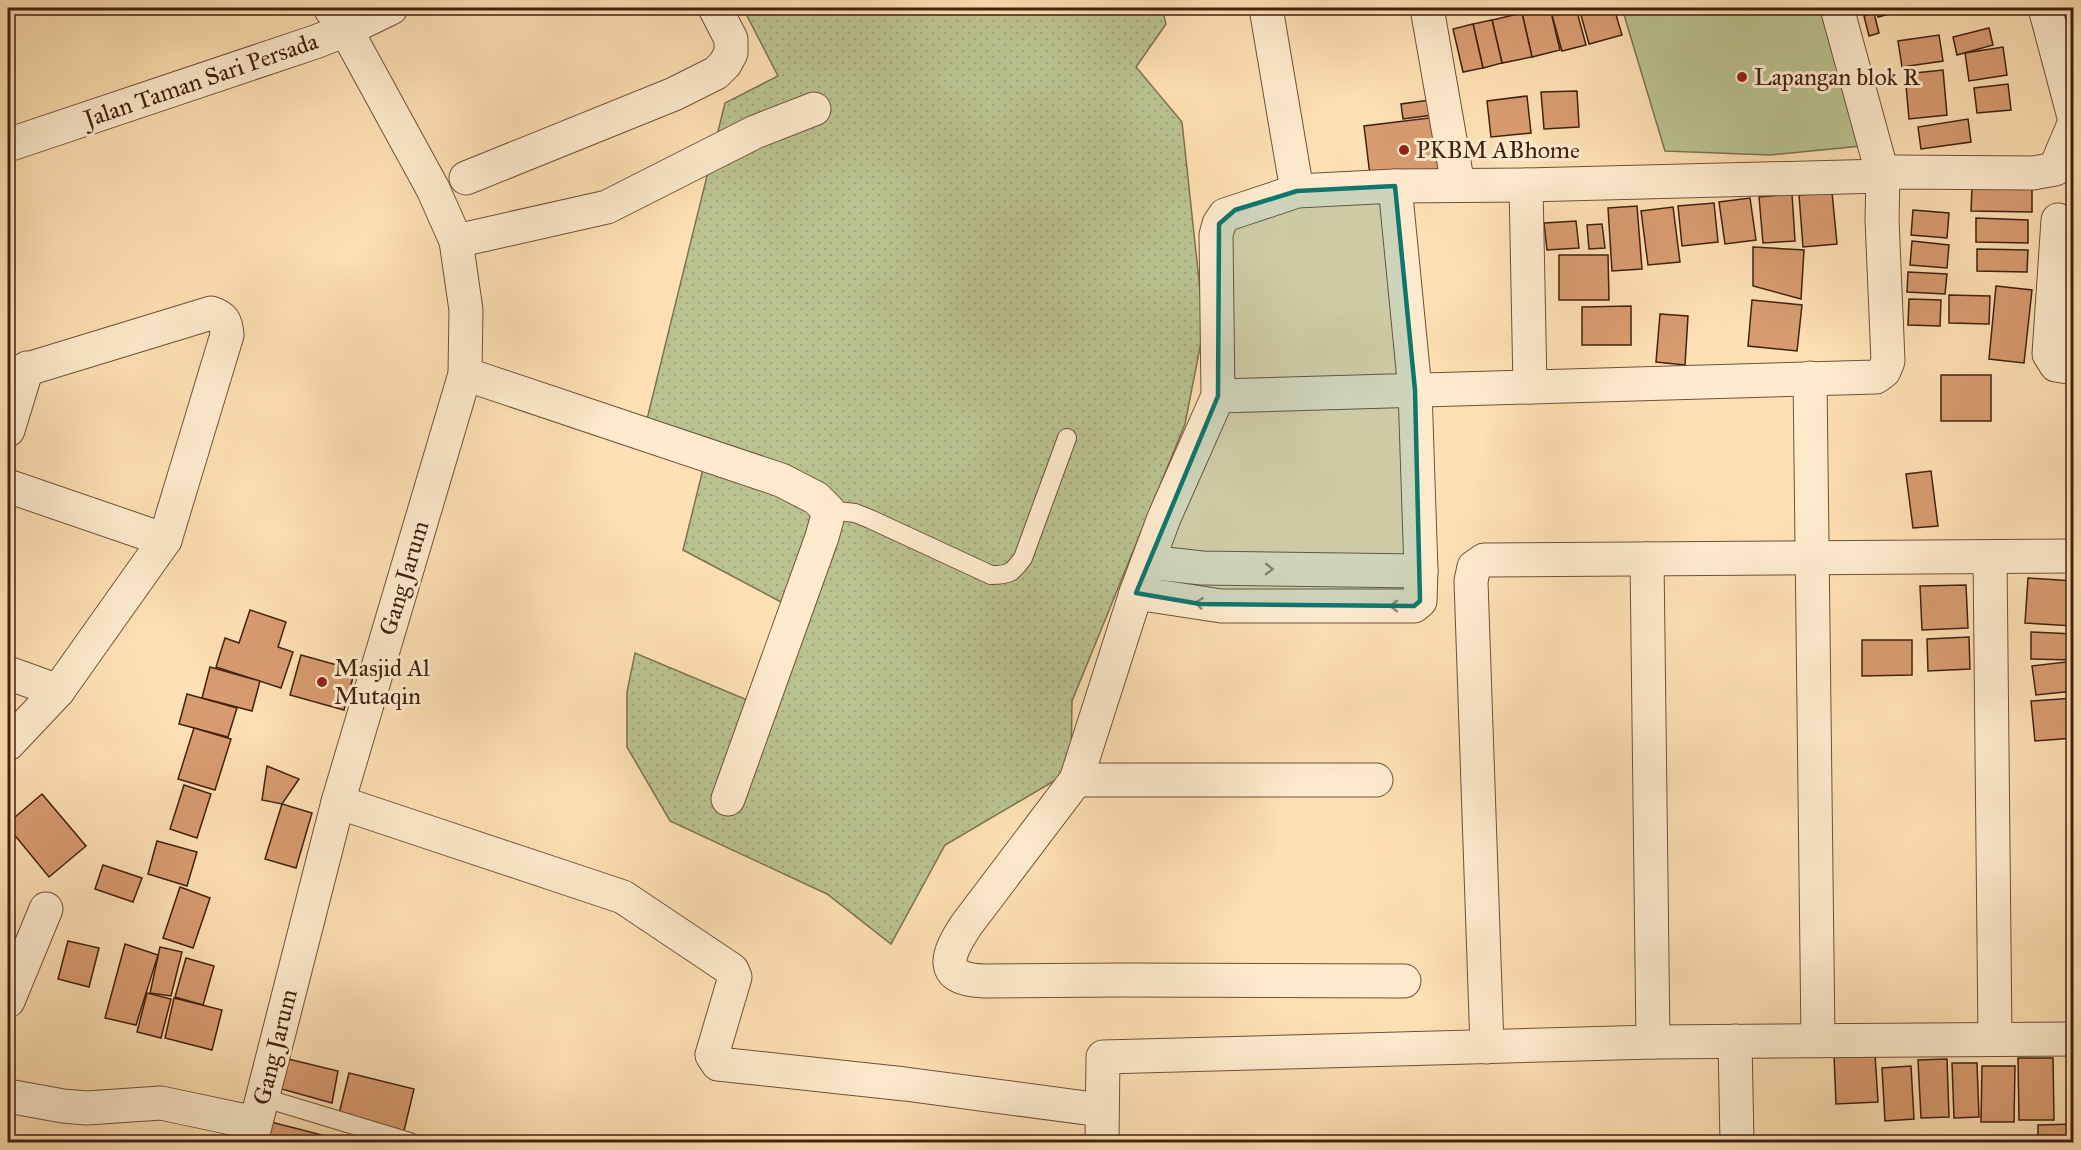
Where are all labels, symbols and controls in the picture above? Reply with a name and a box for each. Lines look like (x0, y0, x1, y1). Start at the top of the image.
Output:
street label: Jalan Taman Sari Persada (77, 26, 323, 135)
place label: Lapangan blok R (1754, 62, 1921, 92)
marker: Lapangan blok R (1735, 70, 1749, 84)
place label: PKBM ABhome (1416, 135, 1580, 165)
marker: PKBM ABhome (1397, 143, 1411, 157)
street label: Gang Jarum (372, 517, 436, 639)
one-way arrow (1265, 563, 1274, 575)
one-way arrow (1195, 598, 1204, 610)
one-way arrow (1390, 600, 1399, 612)
place label: Masjid Al Mutaqin (334, 653, 430, 711)
marker: Masjid Al Mutaqin (315, 675, 329, 689)
street label: Gang Jarum (246, 986, 304, 1108)

